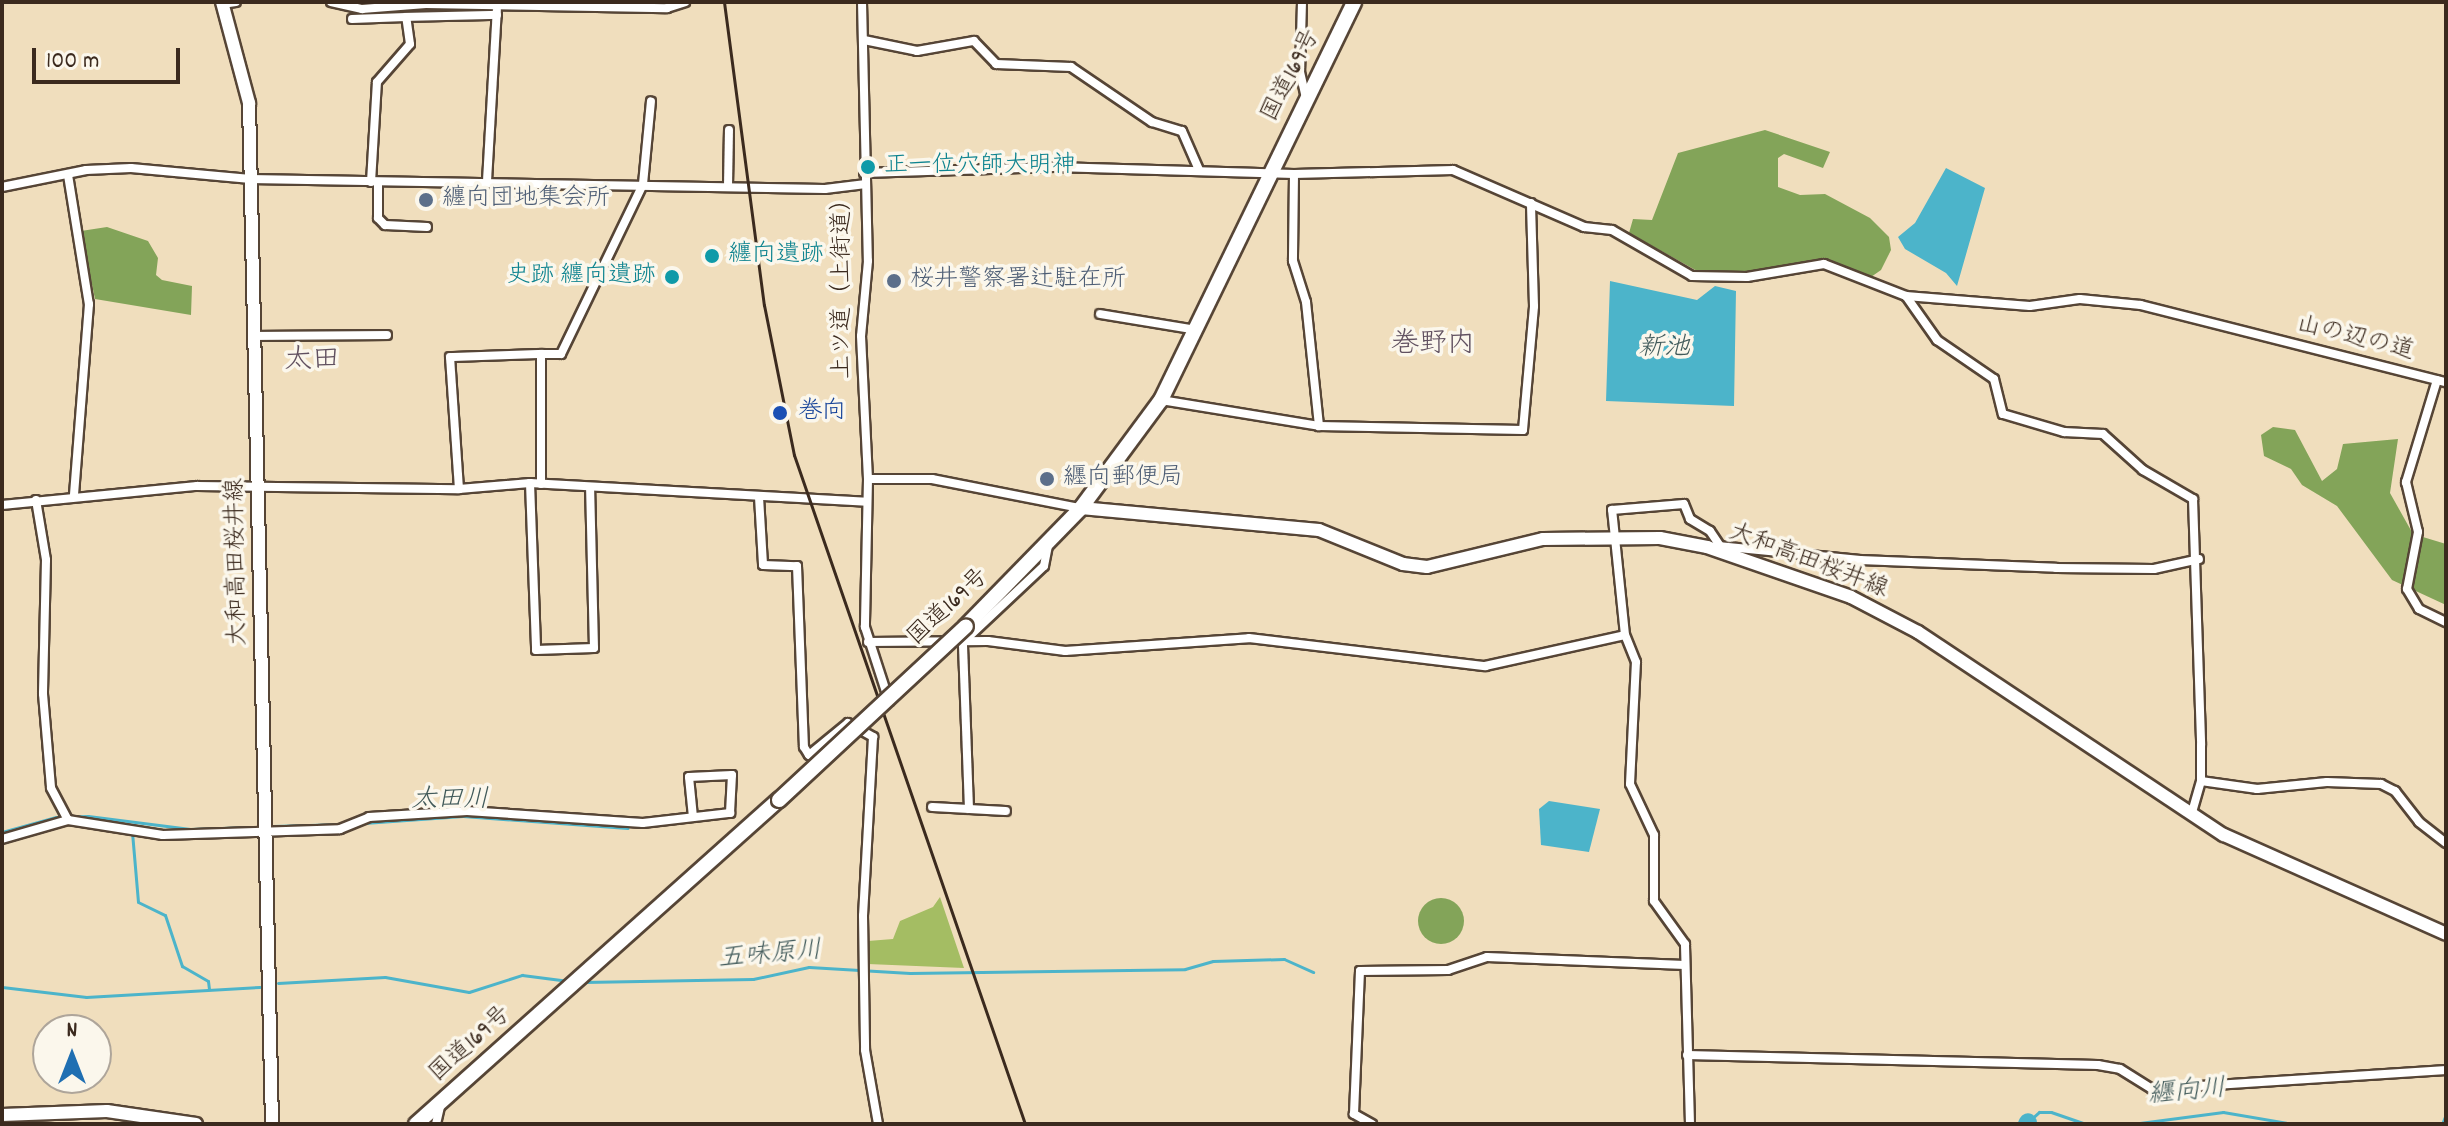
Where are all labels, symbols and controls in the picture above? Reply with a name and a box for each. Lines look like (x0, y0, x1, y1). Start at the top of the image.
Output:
street label: 国道169号 (1256, 25, 1328, 127)
scale bar (36, 32, 184, 82)
text: 100 m (46, 45, 99, 79)
place label: 正一位穴師大明神 (884, 153, 1076, 181)
marker: 正一位穴師大明神 (859, 158, 877, 176)
place label: 纏向団地集会所 (442, 186, 610, 214)
street label: 上ツ道（上街道） (830, 187, 858, 379)
marker: 纏向団地集会所 (417, 191, 435, 209)
place label: 纏向遺跡 (728, 242, 824, 270)
marker: 纏向遺跡 (703, 247, 721, 265)
place label: 史跡 纏向遺跡 (507, 263, 656, 291)
place label: 桜井警察署辻駐在所 (910, 267, 1126, 295)
marker: 史跡 纏向遺跡 (663, 268, 681, 286)
marker: 桜井警察署辻駐在所 (885, 272, 903, 290)
street label: 山の辺の道 (2293, 311, 2417, 367)
district label: 巻野内 (1391, 329, 1475, 363)
water label: 新池 (1638, 333, 1690, 365)
district label: 太田 (284, 345, 340, 379)
place label: 巻向 (798, 399, 846, 427)
marker: 巻向 (769, 402, 791, 424)
place label: 纒向郵便局 (1063, 465, 1183, 493)
marker: 纒向郵便局 (1038, 470, 1056, 488)
street label: 大和高田桜井線 (222, 478, 254, 646)
street label: 大和高田桜井線 (1724, 518, 1892, 606)
street label: 国道169号 (903, 563, 995, 653)
water label: 太田川 (411, 785, 489, 817)
water label: 五味原川 (717, 936, 823, 976)
street label: 国道169号 (424, 1001, 518, 1089)
north arrow (32, 1014, 112, 1094)
text: N (67, 1016, 77, 1047)
water label: 纒向川 (2147, 1074, 2227, 1112)

